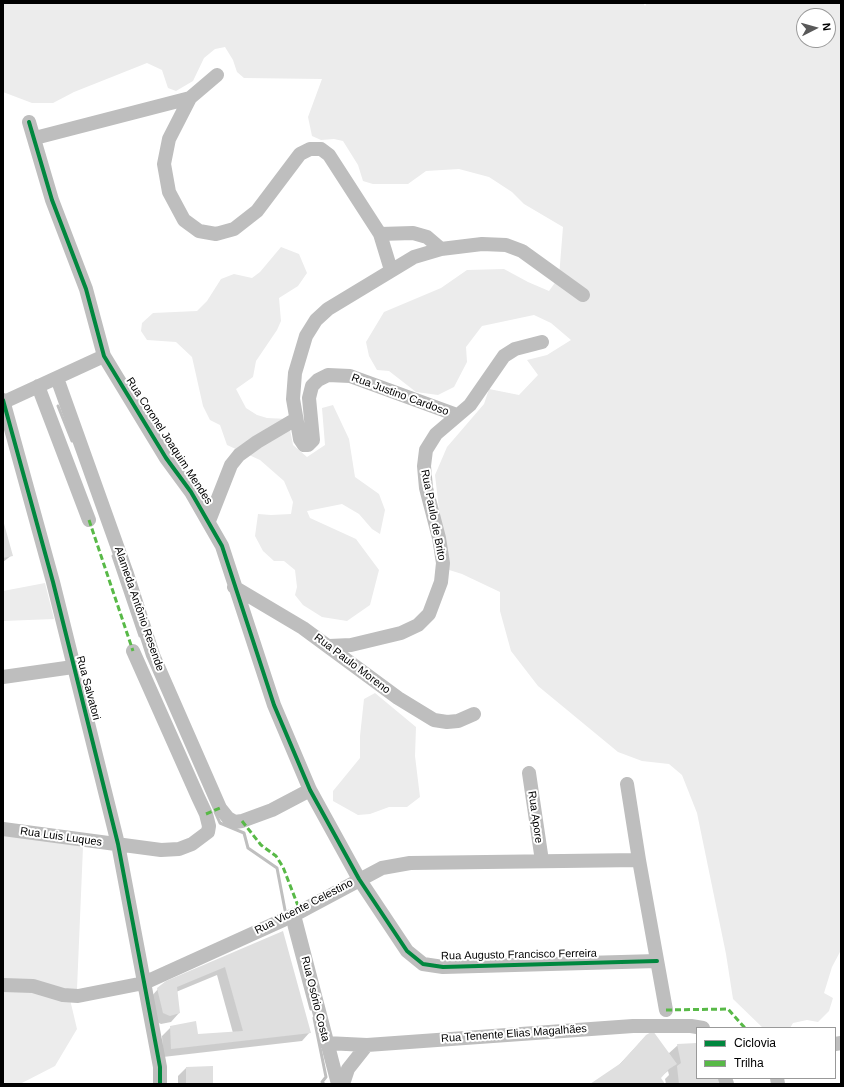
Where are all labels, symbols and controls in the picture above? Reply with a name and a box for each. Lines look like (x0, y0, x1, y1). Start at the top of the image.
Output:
north arrow (796, 8, 836, 48)
text: N (821, 22, 833, 31)
street label: Rua Justino Cardoso (349, 371, 451, 419)
street label: Rua Coronel Joaquim Mendes (123, 375, 215, 507)
street label: Rua Paulo de Brito (418, 468, 448, 562)
street label: Alameda Antônio Resende (111, 545, 167, 673)
street label: Rua Paulo Moreno (311, 631, 393, 697)
street label: Rua Salvatori (73, 654, 103, 722)
street label: Rua Apore (525, 790, 545, 844)
street label: Rua Luis Luques (19, 825, 103, 849)
street label: Rua Vicente Celestino (253, 876, 355, 938)
street label: Rua Augusto Francisco Ferreira (441, 947, 597, 963)
street label: Rua Osório Costa (298, 955, 332, 1043)
street label: Rua Tenente Elias Magalhães (441, 1022, 587, 1046)
legend (696, 1027, 836, 1079)
text: Ciclovia (734, 1036, 776, 1050)
text: Trilha (734, 1056, 764, 1070)

